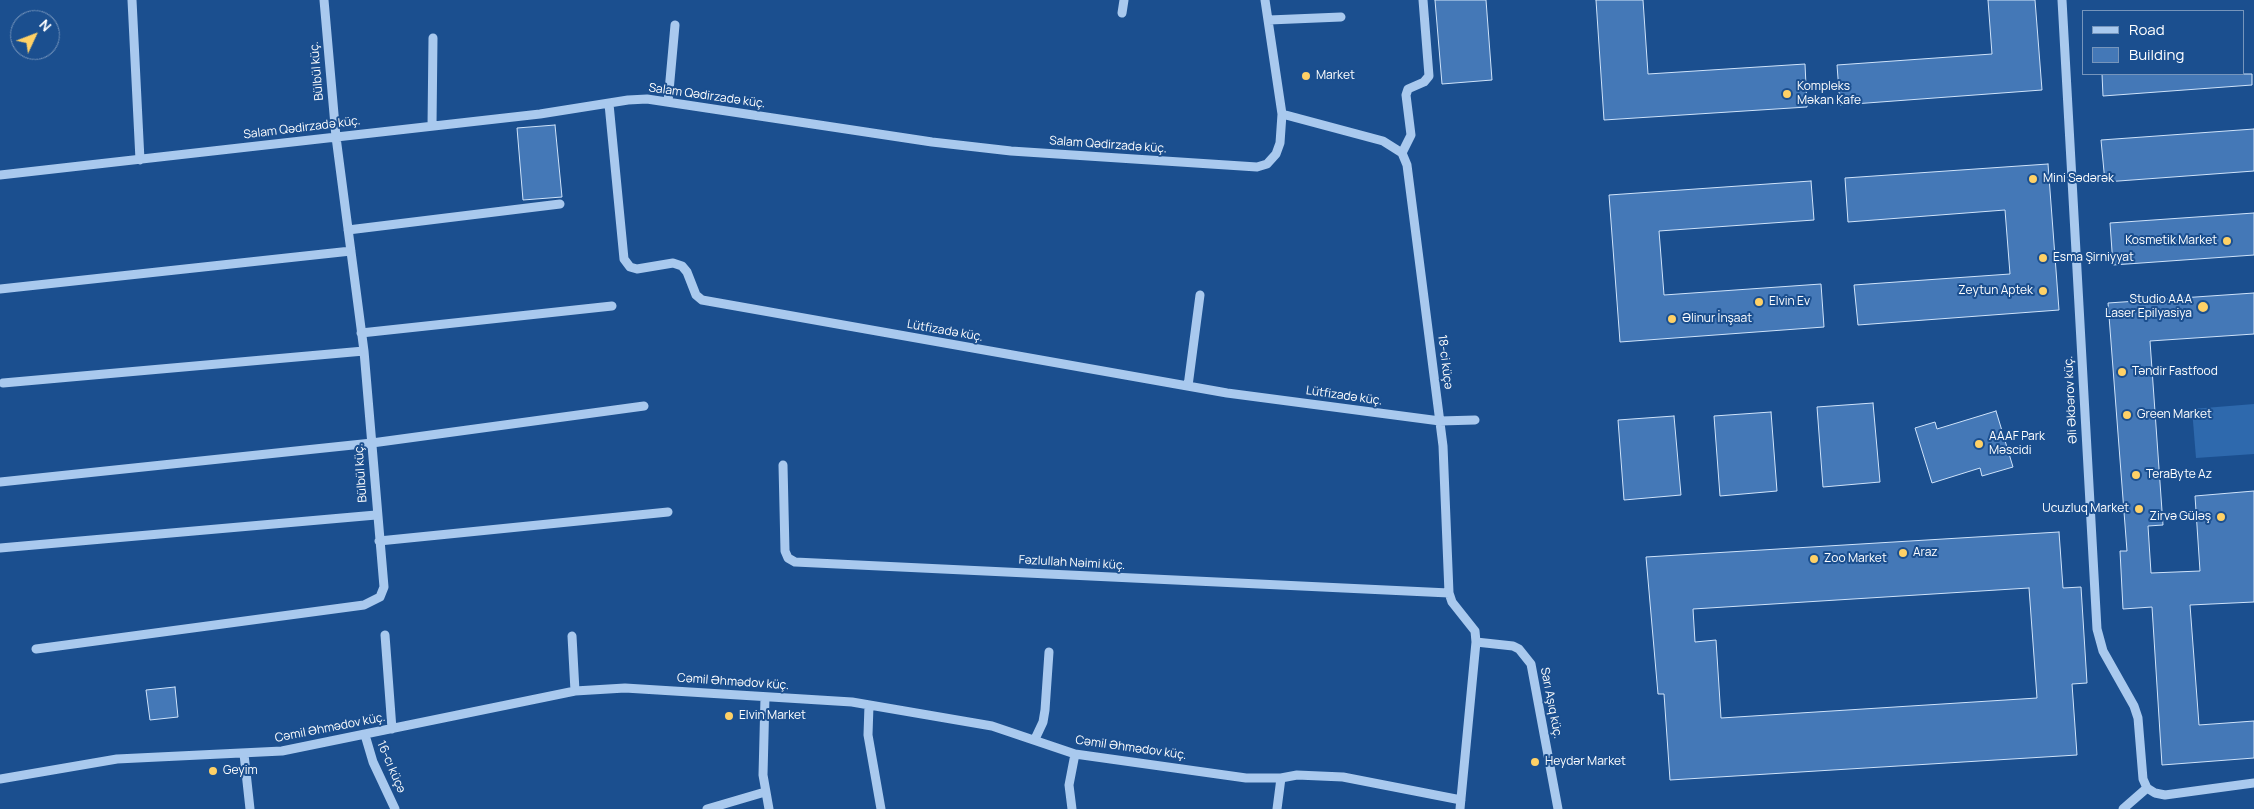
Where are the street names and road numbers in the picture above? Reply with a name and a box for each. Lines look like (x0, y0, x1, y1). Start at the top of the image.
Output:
street label: Bülbül küç. (307, 41, 327, 101)
street label: Salam Qədirzadə küç. (648, 81, 766, 111)
street label: Salam Qədirzadə küç. (243, 114, 361, 142)
street label: Salam Qədirzadə küç. (1049, 134, 1167, 156)
street label: Lütfizadə küç. (906, 317, 984, 345)
street label: 18-ci küçə (1435, 334, 1455, 390)
street label: Əli Əkbərov küç. (2062, 356, 2080, 444)
street label: Lütfizadə küç. (1305, 384, 1383, 408)
street label: Bülbül küç. (352, 443, 370, 503)
street label: Fəzlullah Nəimi küç. (1018, 553, 1126, 573)
street label: Sarı Aşıq küç. (1537, 666, 1565, 740)
street label: Cəmil Əhmədov küç. (677, 671, 789, 693)
street label: Cəmil Əhmədov küç. (274, 710, 386, 746)
street label: Cəmil Əhmədov küç. (1075, 733, 1187, 763)
street label: 16-cı küçə (374, 739, 408, 795)

